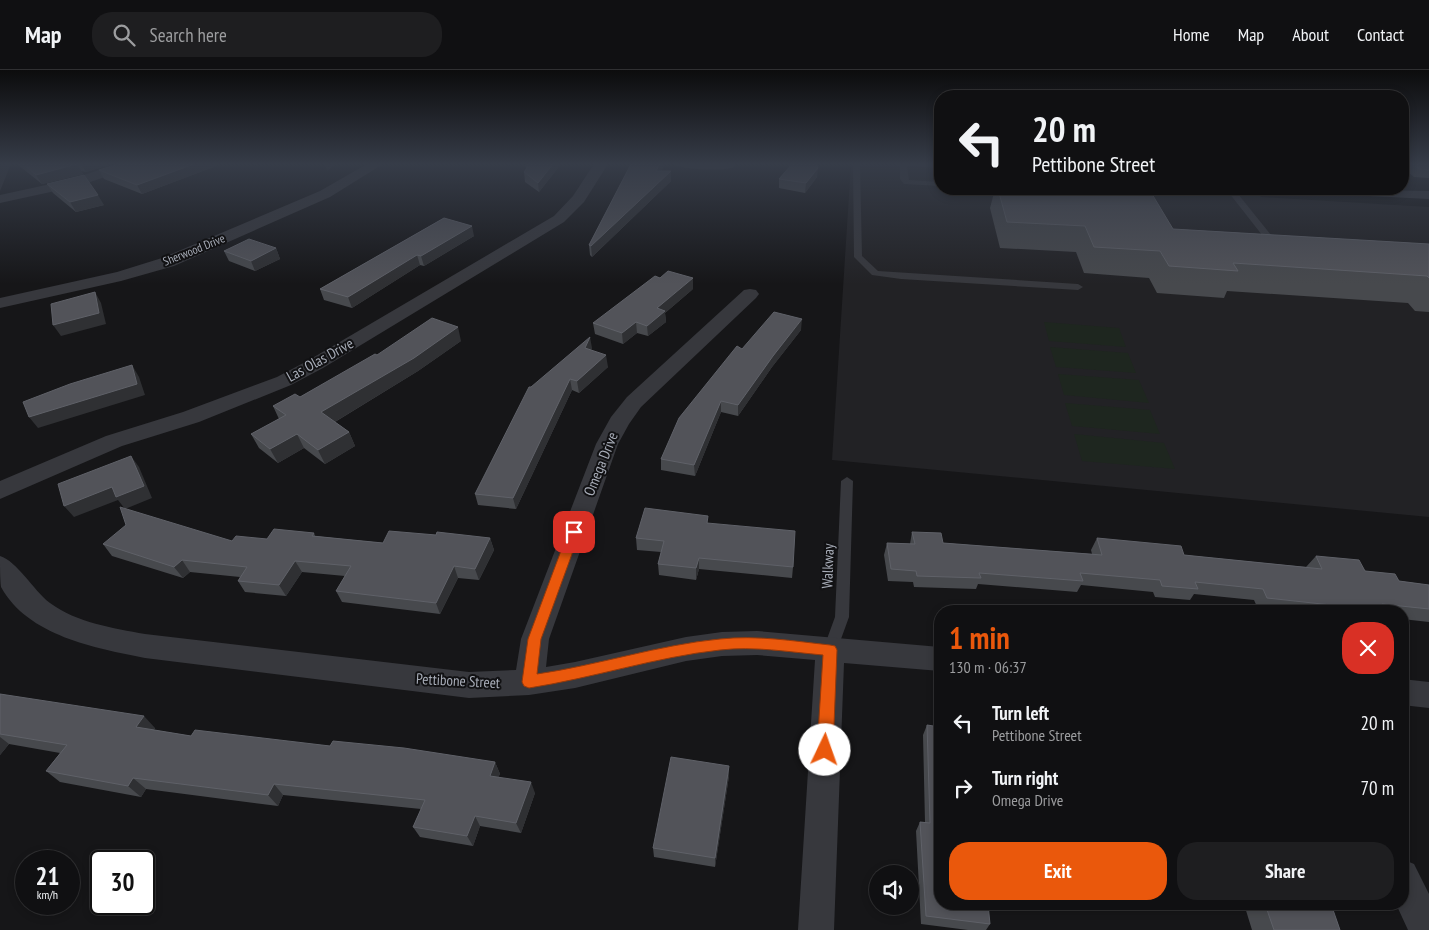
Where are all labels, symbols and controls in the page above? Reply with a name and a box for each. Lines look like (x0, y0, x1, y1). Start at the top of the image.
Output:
search box (92, 12, 442, 57)
text: Map (25, 19, 62, 50)
icon: search (110, 21, 138, 49)
text: Search here (150, 23, 227, 47)
text: Home (1173, 23, 1210, 46)
text: Map (1238, 23, 1264, 46)
text: About (1292, 23, 1329, 46)
text: Contact (1357, 23, 1404, 46)
text: 20 m (1032, 106, 1096, 152)
icon: left (949, 110, 1014, 175)
text: Pettibone Street (1032, 150, 1155, 178)
street label: Sherwood Drive (161, 230, 227, 269)
street label: Las Olas Drive (283, 333, 357, 386)
street label: Omega Drive (579, 429, 622, 498)
pin (553, 511, 595, 553)
icon: arrive (560, 518, 588, 546)
street label: Walkway (817, 543, 838, 589)
text: 1 min (949, 618, 1010, 657)
button: close (1342, 622, 1394, 674)
text: 130 m · 06:37 (949, 657, 1027, 677)
street label: Pettibone Street (416, 669, 500, 692)
text: Turn left (992, 701, 1049, 725)
icon: left (949, 709, 977, 737)
text: 20 m (1361, 711, 1394, 735)
position arrow (798, 723, 850, 775)
text: Pettibone Street (992, 725, 1082, 745)
text: Turn right (992, 766, 1058, 790)
icon: right (949, 774, 977, 802)
text: 70 m (1361, 776, 1394, 800)
text: Omega Drive (992, 790, 1063, 810)
button: Exit (949, 842, 1167, 900)
button: Share (1177, 842, 1394, 900)
speed limit sign: 30 (90, 850, 155, 915)
text: 21 (36, 860, 59, 892)
map controls (869, 865, 919, 915)
button: sound (869, 865, 919, 915)
text: km/h (37, 887, 58, 902)

